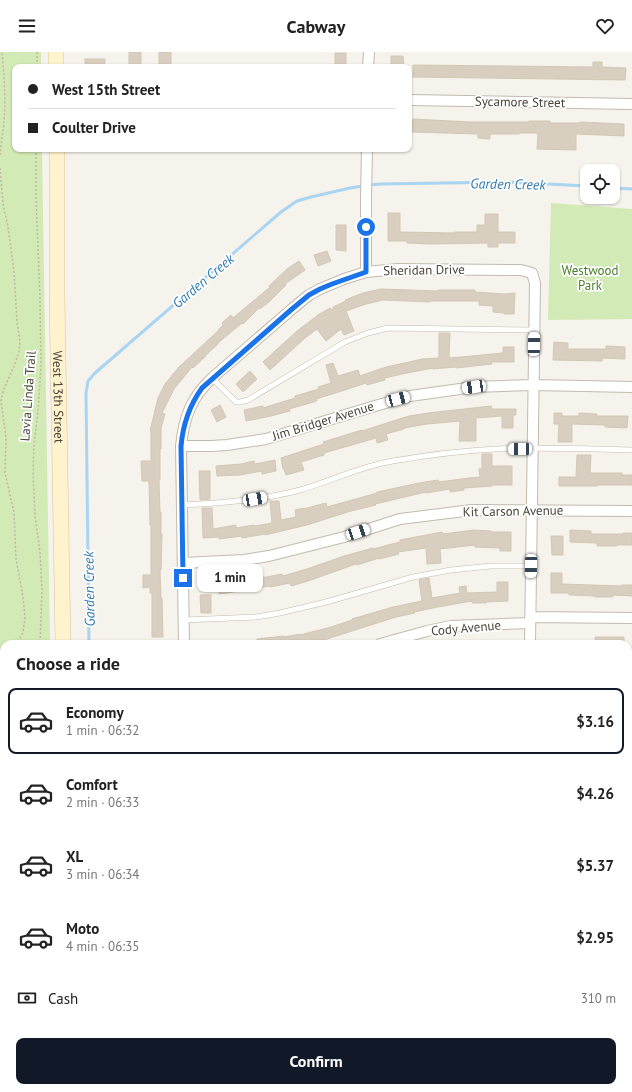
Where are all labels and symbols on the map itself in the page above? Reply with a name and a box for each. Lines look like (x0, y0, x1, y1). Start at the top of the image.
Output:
street label: Sycamore Street (475, 93, 566, 111)
water label: Garden Creek (470, 174, 546, 194)
route start (357, 218, 375, 236)
water label: Garden Creek (168, 249, 238, 312)
street label: Sheridan Drive (383, 261, 465, 279)
park label: Westwood Park (561, 262, 619, 294)
car (528, 332, 540, 356)
street label: Lavia Linda Trail (16, 350, 40, 442)
street label: West 13th Street (49, 351, 68, 444)
car (461, 379, 487, 395)
car (385, 390, 411, 408)
street label: Jim Bridger Avenue (269, 397, 376, 445)
car (508, 443, 532, 455)
car (242, 491, 268, 507)
street label: Kit Carson Avenue (463, 502, 563, 520)
car (345, 523, 371, 541)
water label: Garden Creek (79, 551, 99, 627)
car (525, 554, 537, 578)
callout: 1 min (197, 564, 263, 592)
route end (174, 569, 192, 587)
street label: Cody Avenue (430, 616, 502, 640)

